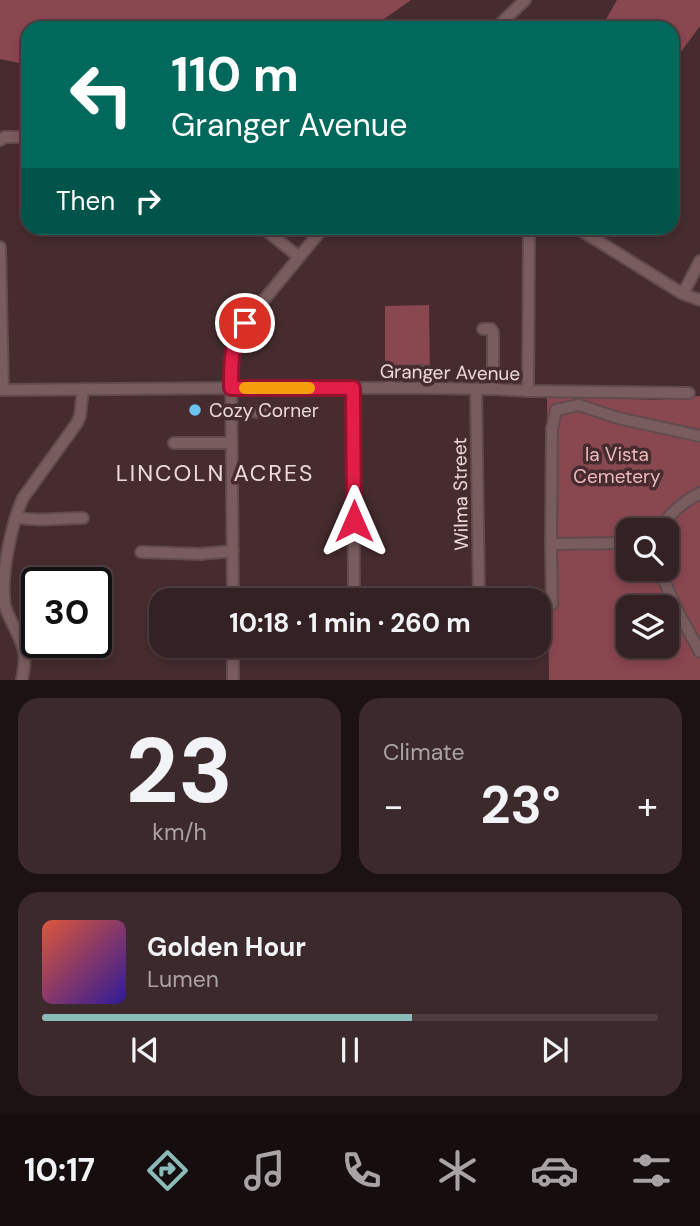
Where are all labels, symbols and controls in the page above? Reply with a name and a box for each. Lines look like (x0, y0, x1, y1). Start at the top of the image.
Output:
text: 110 m (171, 42, 299, 106)
icon: left (56, 49, 147, 140)
text: Granger Avenue (171, 104, 407, 146)
icon: right (129, 182, 167, 220)
text: Then (56, 184, 115, 218)
pin (215, 293, 275, 353)
icon: arrive (226, 304, 264, 342)
street label: Granger Avenue (380, 359, 520, 386)
place label: Cozy Corner (209, 398, 319, 423)
marker: Cozy Corner (187, 402, 203, 418)
street label: Wilma Street (447, 437, 474, 551)
park label: la Vista Cemetery (573, 442, 661, 489)
district label: LINCOLN ACRES (116, 458, 314, 488)
position arrow (317, 484, 391, 558)
map controls (616, 518, 679, 658)
button: search (616, 518, 679, 581)
speed limit sign: 30 (21, 567, 112, 658)
button: layers (616, 595, 679, 658)
text: 10:18 · 1 min · 260 m (229, 606, 471, 640)
text: 23 (126, 712, 233, 830)
text: Climate (383, 737, 465, 767)
text: 23° (480, 771, 561, 839)
text: − (383, 781, 404, 831)
text: + (637, 781, 658, 831)
text: km/h (152, 817, 207, 847)
text: Golden Hour (147, 930, 306, 964)
text: Lumen (147, 964, 219, 994)
icon: previous (126, 1031, 164, 1069)
icon: pause (331, 1031, 369, 1069)
icon: next (536, 1031, 574, 1069)
icon: directions (143, 1146, 192, 1195)
icon: music (240, 1146, 289, 1195)
icon: phone (337, 1146, 386, 1195)
icon: climate (433, 1146, 482, 1195)
icon: car (530, 1146, 579, 1195)
icon: filters (627, 1146, 676, 1195)
text: 10:17 (24, 1149, 95, 1191)

